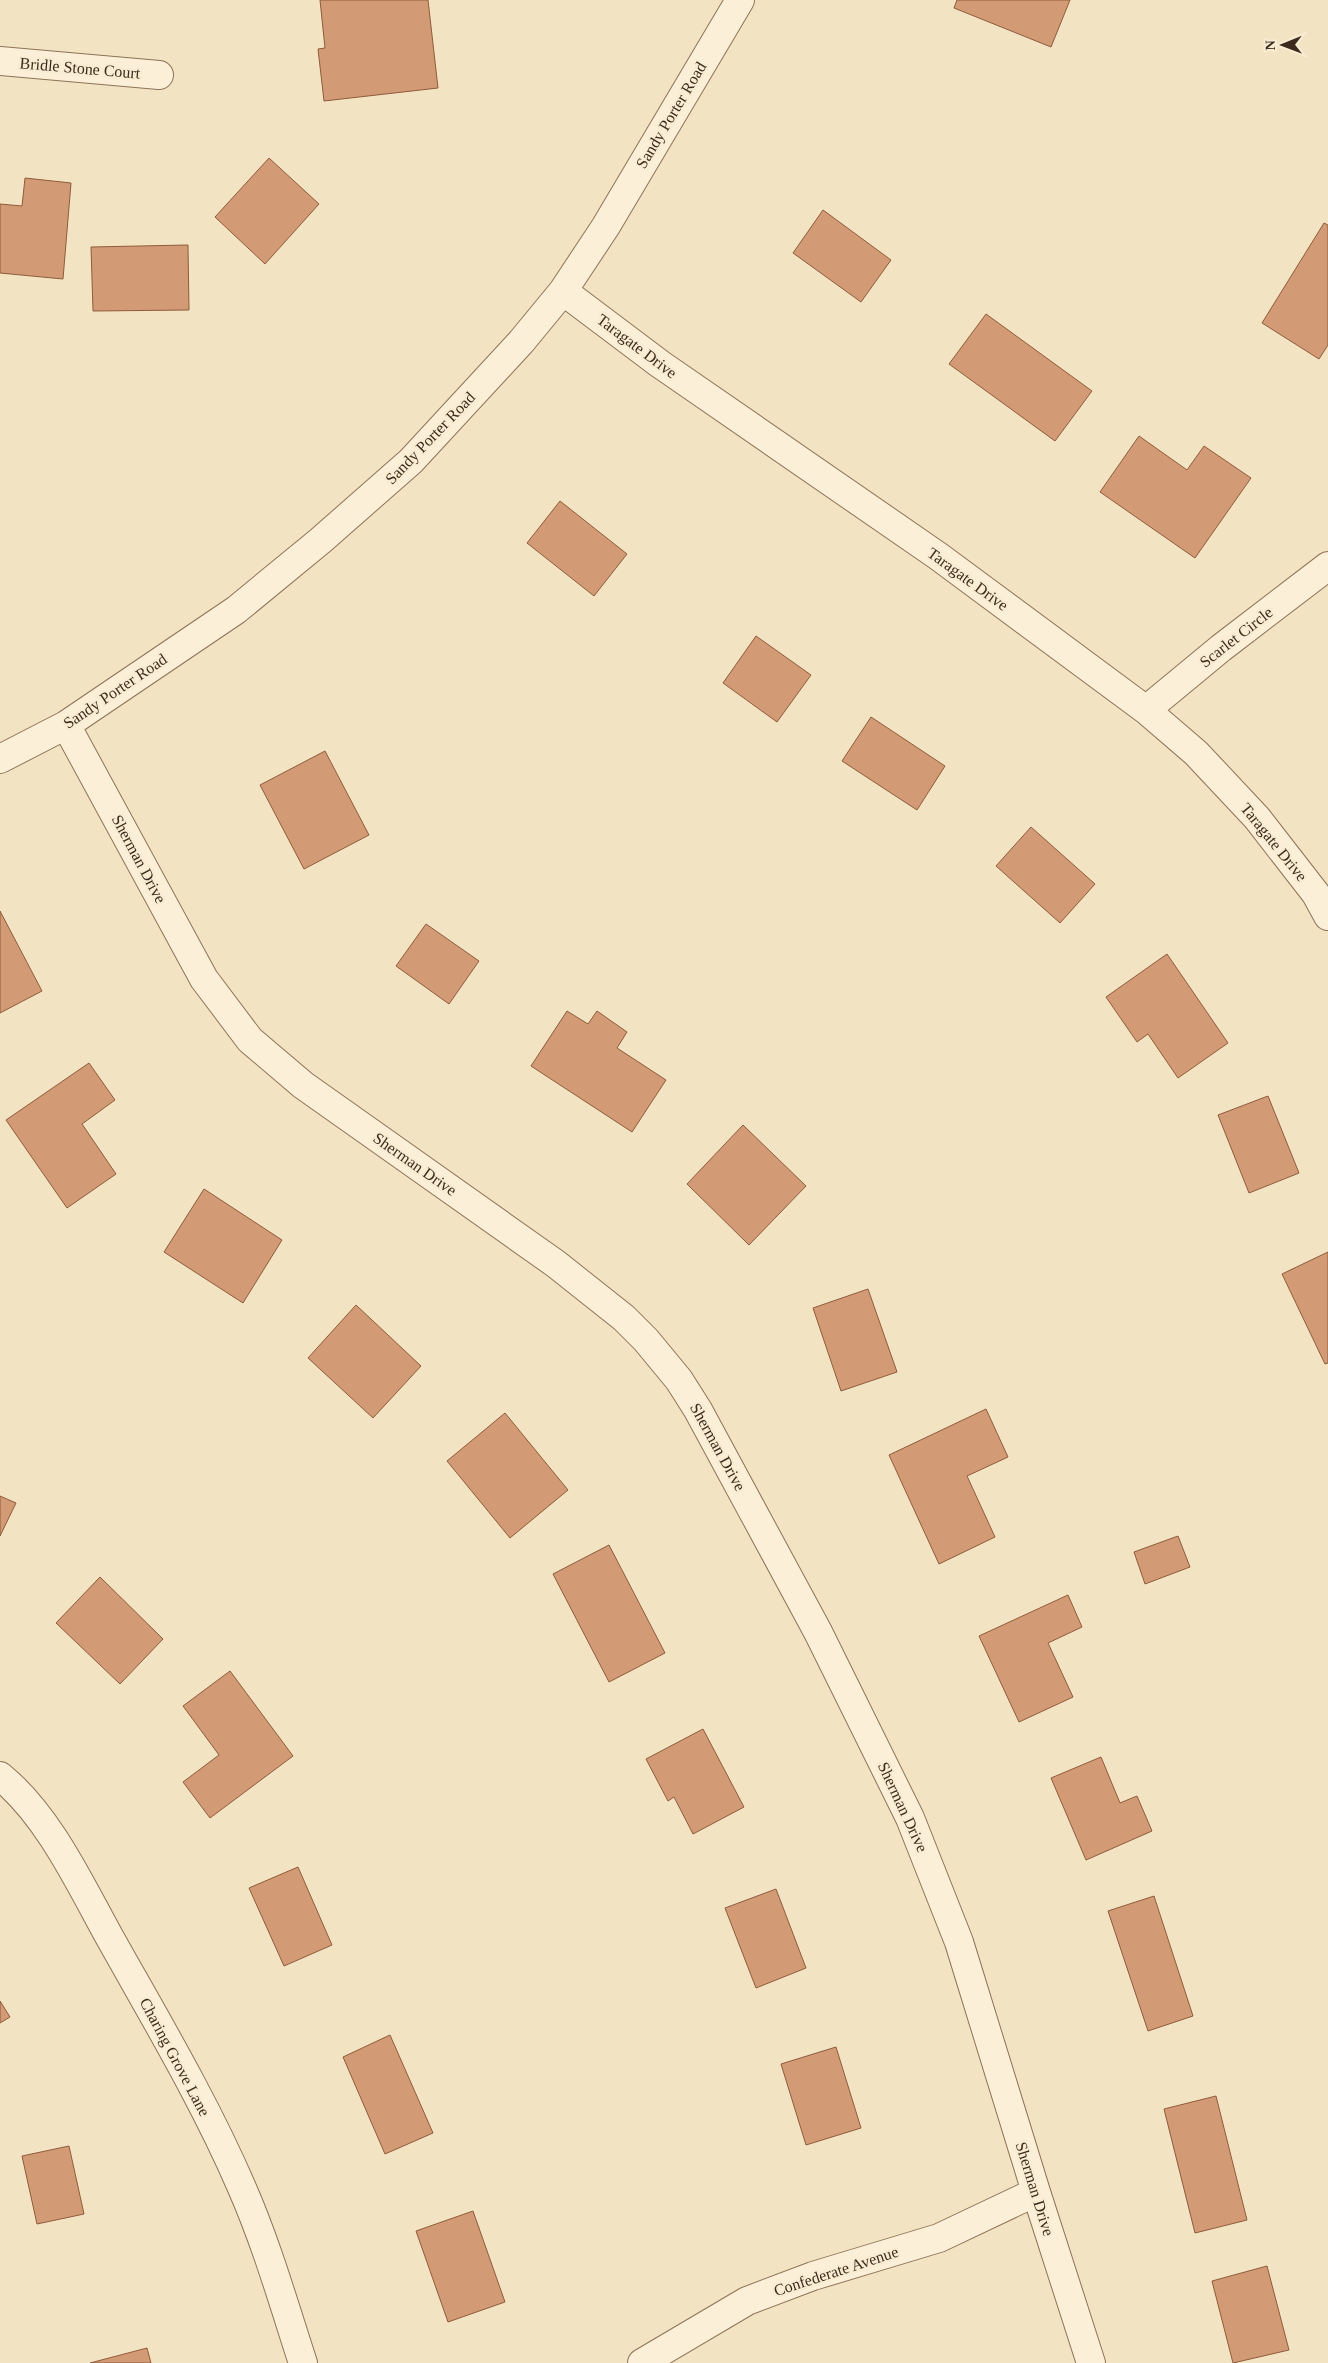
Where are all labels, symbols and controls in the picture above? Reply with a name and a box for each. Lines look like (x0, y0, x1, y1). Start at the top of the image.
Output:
north arrow (1258, 20, 1308, 70)
text: N (1263, 40, 1278, 50)
street label: Bridle Stone Court (19, 54, 142, 82)
street label: Sandy Porter Road (633, 59, 710, 172)
street label: Taragate Drive (593, 311, 680, 382)
street label: Sandy Porter Road (382, 389, 479, 488)
street label: Taragate Drive (924, 544, 1012, 615)
street label: Scarlet Circle (1196, 603, 1276, 671)
street label: Sandy Porter Road (60, 650, 170, 733)
street label: Taragate Drive (1237, 800, 1311, 885)
street label: Sherman Drive (109, 812, 169, 906)
street label: Sherman Drive (370, 1129, 460, 1199)
street label: Sherman Drive (687, 1400, 749, 1494)
street label: Sherman Drive (875, 1759, 931, 1855)
street label: Charing Grove Lane (136, 1995, 213, 2120)
street label: Sherman Drive (1013, 2140, 1057, 2238)
street label: Confederate Avenue (772, 2243, 900, 2299)

